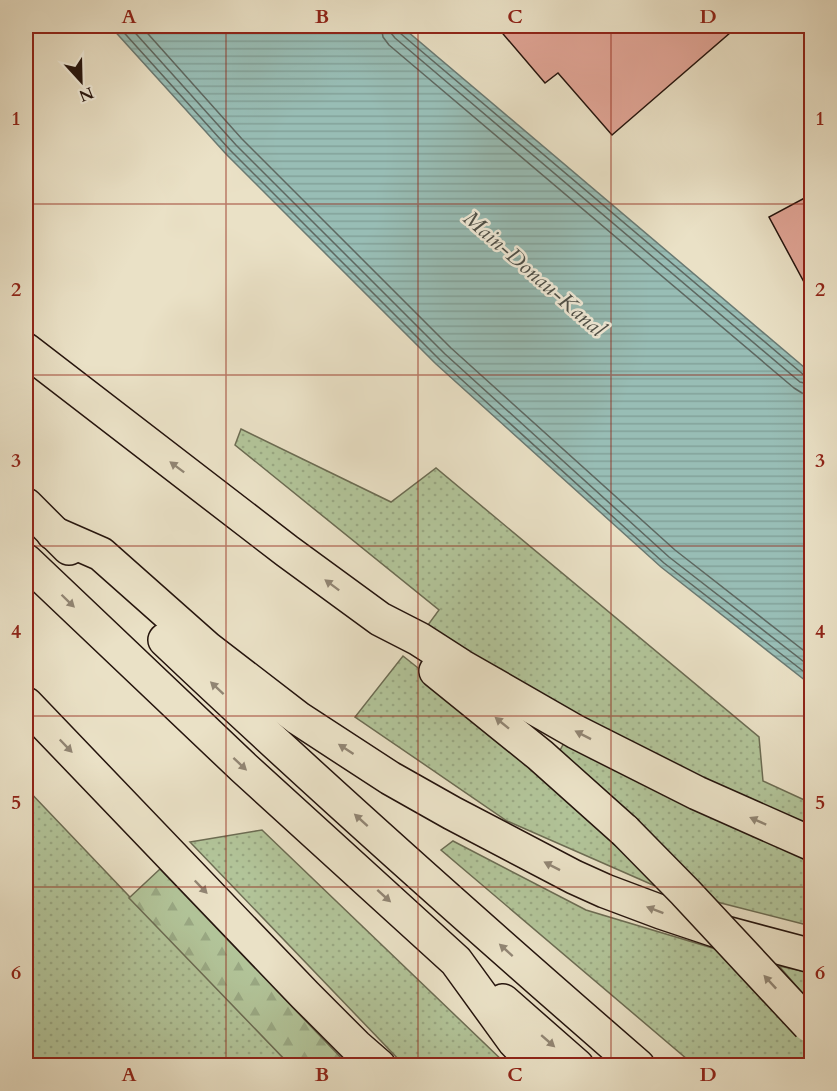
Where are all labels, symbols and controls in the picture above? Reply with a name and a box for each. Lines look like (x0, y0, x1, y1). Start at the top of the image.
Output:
text: A (121, 3, 137, 30)
text: B (315, 3, 329, 30)
text: C (507, 3, 523, 30)
text: D (699, 3, 717, 30)
north arrow (51, 51, 111, 111)
text: N (76, 81, 97, 107)
text: 1 (11, 105, 21, 132)
text: 1 (815, 105, 825, 132)
water label: Main-Donau-Kanal (457, 204, 613, 345)
text: 2 (11, 276, 21, 303)
text: 2 (815, 276, 825, 303)
text: 3 (11, 447, 21, 474)
text: 3 (815, 447, 825, 474)
one-way arrow (169, 461, 185, 473)
one-way arrow (325, 579, 340, 591)
one-way arrow (60, 594, 74, 608)
text: 4 (11, 618, 21, 645)
text: 4 (815, 618, 825, 645)
one-way arrow (210, 682, 224, 696)
one-way arrow (494, 717, 510, 730)
one-way arrow (574, 731, 591, 740)
one-way arrow (59, 738, 72, 753)
one-way arrow (338, 744, 354, 755)
one-way arrow (232, 757, 247, 770)
text: 5 (11, 789, 21, 816)
text: 5 (815, 789, 825, 816)
one-way arrow (353, 813, 368, 827)
one-way arrow (749, 815, 767, 825)
one-way arrow (544, 861, 561, 871)
one-way arrow (193, 880, 207, 894)
one-way arrow (376, 889, 391, 902)
one-way arrow (645, 905, 663, 915)
one-way arrow (499, 944, 514, 957)
text: 6 (11, 959, 21, 986)
text: 6 (815, 959, 825, 986)
one-way arrow (763, 974, 777, 989)
one-way arrow (540, 1034, 556, 1047)
text: A (121, 1061, 137, 1088)
text: B (315, 1061, 329, 1088)
text: C (507, 1061, 523, 1088)
text: D (699, 1061, 717, 1088)

